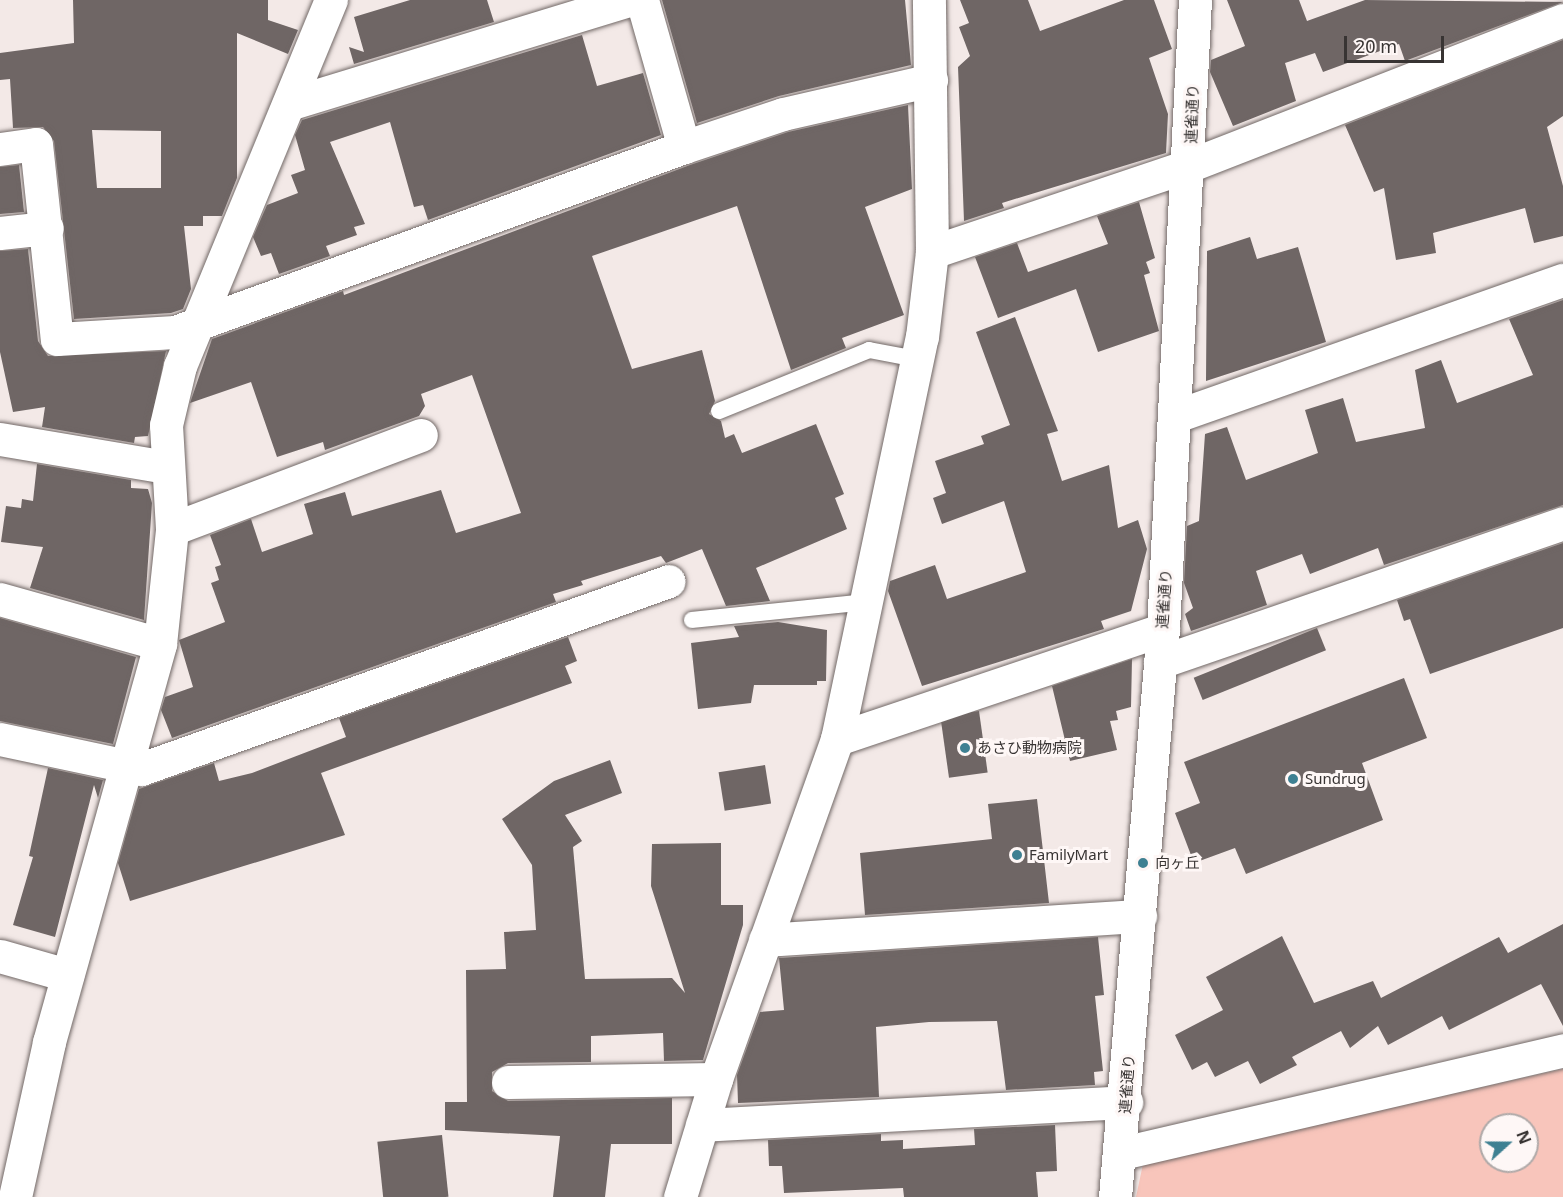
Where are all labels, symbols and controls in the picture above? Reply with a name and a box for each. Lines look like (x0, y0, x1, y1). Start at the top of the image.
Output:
scale bar (1347, 24, 1448, 62)
text: 20 m (1355, 34, 1397, 58)
street label: 連雀通り (1182, 84, 1202, 144)
street label: 連雀通り (1153, 568, 1175, 630)
place label: あさひ動物病院 (977, 739, 1082, 757)
marker: あさひ動物病院 (958, 741, 972, 755)
place label: Sundrug (1305, 770, 1366, 788)
marker: Sundrug (1286, 772, 1300, 786)
place label: FamilyMart (1029, 846, 1108, 864)
marker: FamilyMart (1010, 848, 1024, 862)
place label: 向ヶ丘 (1155, 854, 1200, 872)
marker: 向ヶ丘 (1136, 856, 1150, 870)
street label: 連雀通り (1116, 1053, 1138, 1115)
north arrow (1479, 1113, 1539, 1173)
text: N (1511, 1127, 1537, 1147)

